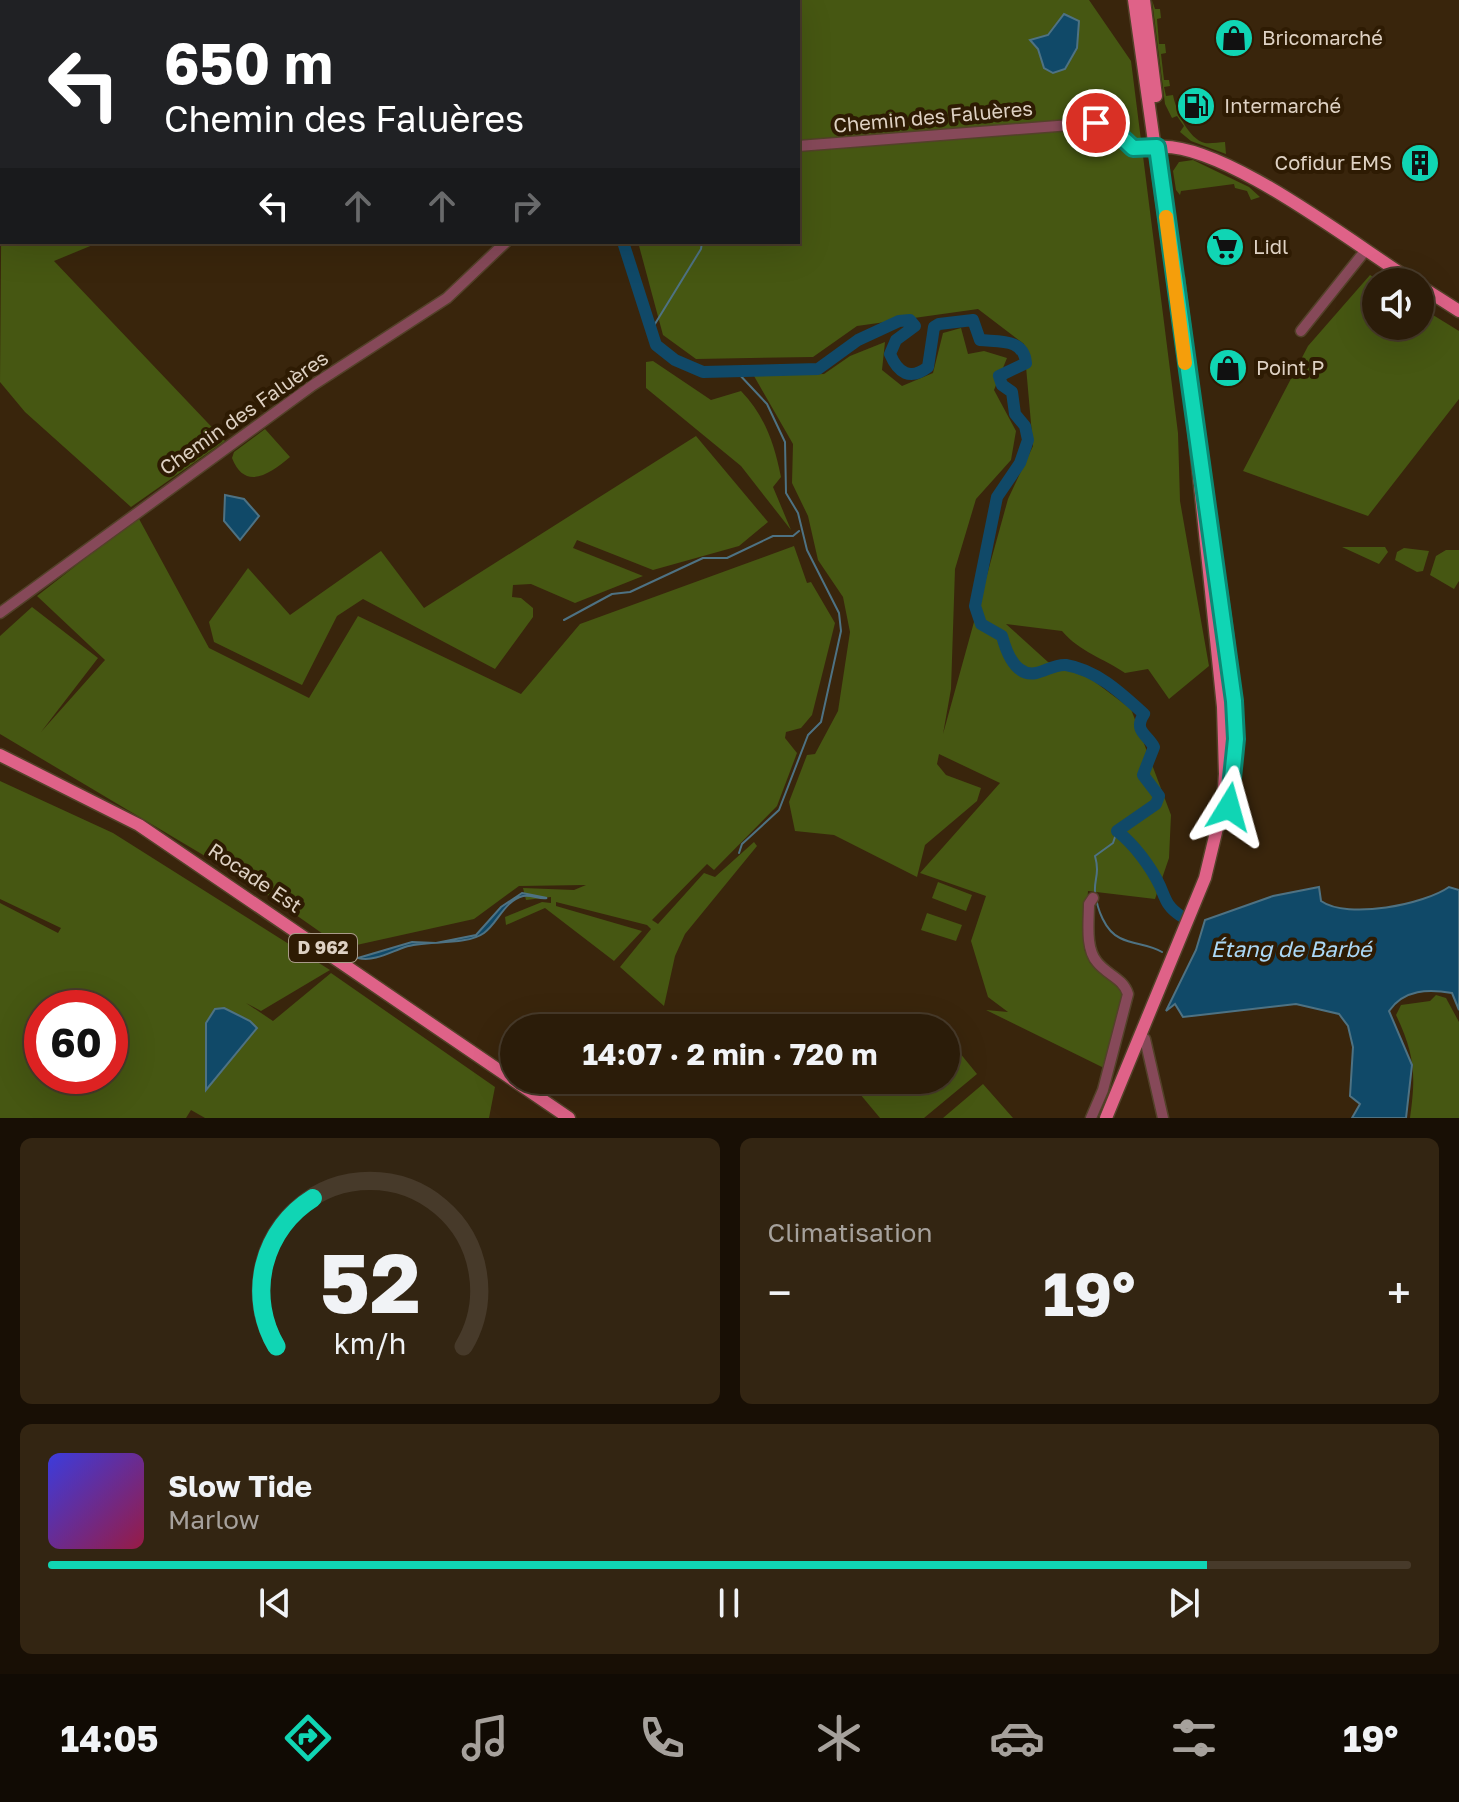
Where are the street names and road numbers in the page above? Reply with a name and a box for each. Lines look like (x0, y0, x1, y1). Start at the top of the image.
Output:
street label: Chemin des Faluères (832, 95, 1034, 137)
street label: Chemin des Faluères (155, 345, 332, 479)
street label: Rocade Est (204, 837, 307, 917)
road number: D 962 (289, 934, 357, 962)

